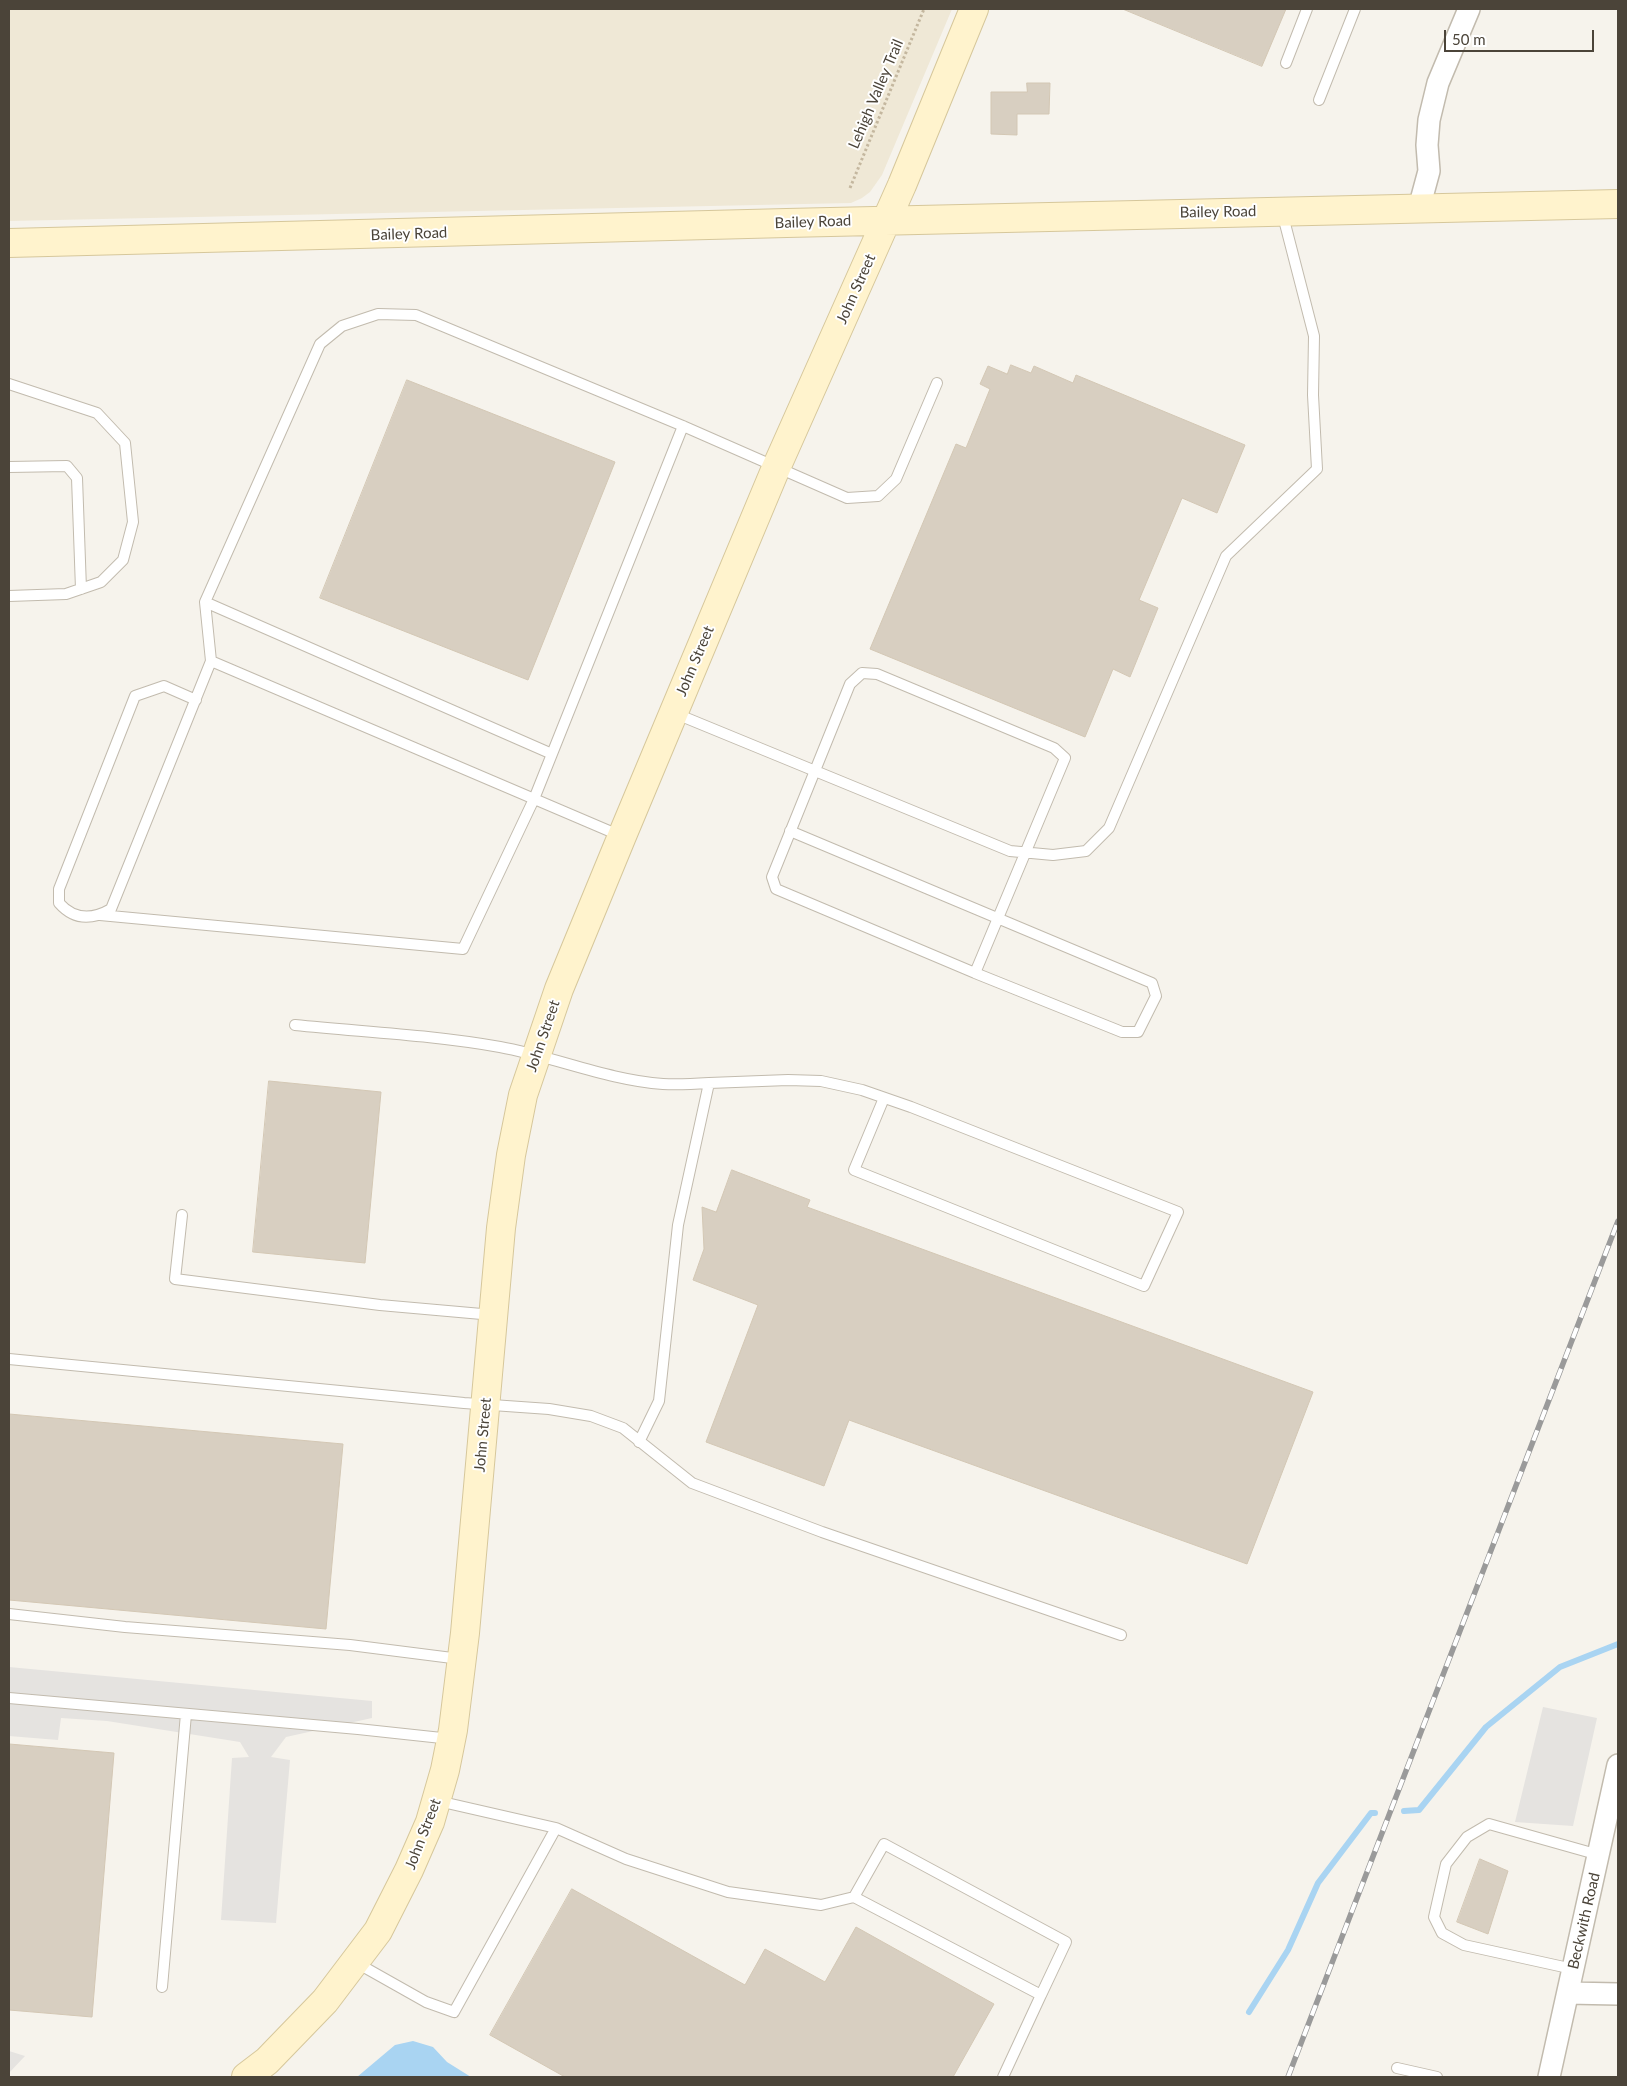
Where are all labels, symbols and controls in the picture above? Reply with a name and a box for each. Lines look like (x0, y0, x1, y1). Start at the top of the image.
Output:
scale bar (1447, 20, 1597, 52)
text: 50 m (1452, 30, 1486, 48)
street label: Lehigh Valley Trail (845, 37, 907, 151)
street label: Bailey Road (1179, 202, 1257, 222)
street label: Bailey Road (774, 212, 852, 232)
street label: Bailey Road (370, 224, 448, 244)
street label: John Street (833, 251, 879, 327)
street label: John Street (672, 623, 718, 699)
street label: John Street (522, 998, 564, 1074)
street label: John Street (471, 1397, 495, 1473)
street label: John Street (401, 1796, 445, 1872)
street label: Beckwith Road (1564, 1871, 1604, 1971)

